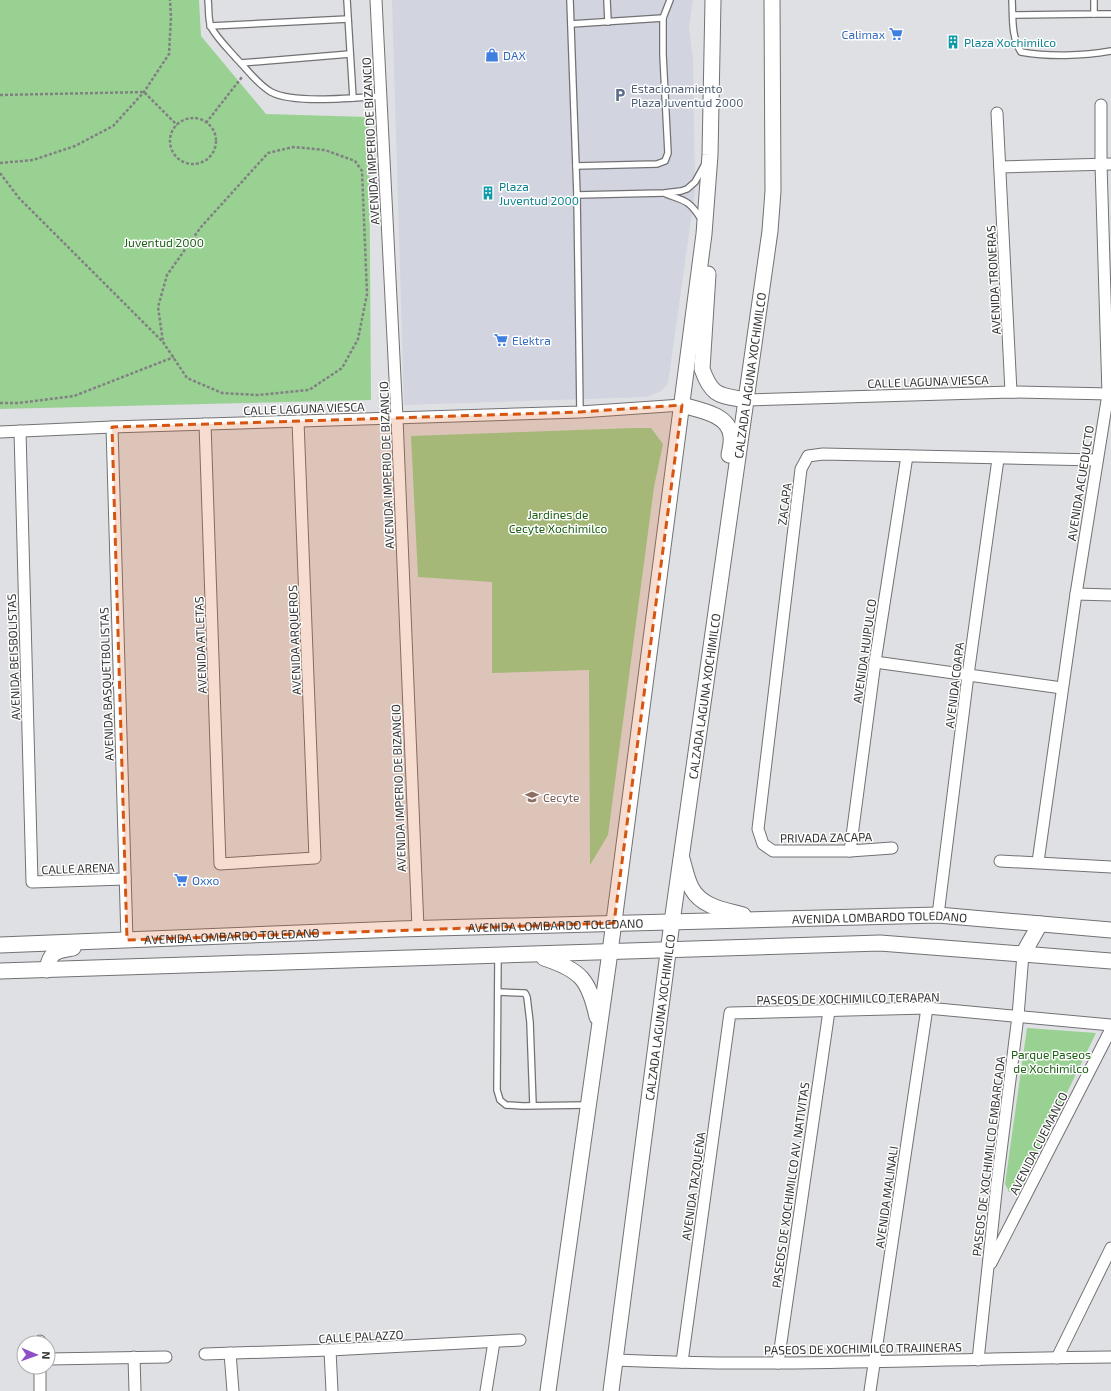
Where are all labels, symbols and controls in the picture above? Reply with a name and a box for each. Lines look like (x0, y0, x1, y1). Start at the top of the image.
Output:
supermarket icon: Calimax (888, 26, 904, 42)
place label: Calimax (842, 27, 886, 41)
building icon: Plaza Xochimilco (945, 34, 961, 50)
place label: Plaza Xochimilco (964, 35, 1056, 49)
shop icon: DAX (484, 47, 500, 63)
place label: DAX (503, 48, 526, 62)
street label: AVENIDA IMPERIO DE BIZANCIO (359, 57, 381, 225)
place label: Estacionamiento Plaza Juventud 2000 (631, 81, 743, 109)
parking icon: Estacionamiento Plaza Juventud 2000 (612, 87, 628, 103)
place label: Plaza Juventud 2000 (499, 179, 579, 207)
building icon: Plaza Juventud 2000 (480, 185, 496, 201)
street label: AVENIDA TRONERAS (983, 225, 1003, 335)
park label: Juventud 2000 (124, 235, 204, 249)
street label: CALZADA LAGUNA XOCHIMILCO (731, 291, 768, 459)
supermarket icon: Elektra (493, 332, 509, 348)
place label: Elektra (512, 333, 551, 347)
street label: CALLE LAGUNA VIESCA (867, 372, 989, 390)
street label: AVENIDA IMPERIO DE BIZANCIO (376, 381, 396, 549)
street label: CALLE LAGUNA VIESCA (243, 399, 365, 417)
street label: AVENIDA ACUEDUCTO (1064, 424, 1096, 542)
street label: ZACAPA (774, 481, 794, 526)
park label: Jardines de Cecyte Xochimilco (509, 507, 607, 535)
street label: AVENIDA ARQUEROS (285, 585, 304, 695)
street label: AVENIDA BEISBOLISTAS (4, 593, 22, 720)
street label: AVENIDA ATLETAS (191, 596, 209, 694)
street label: AVENIDA HUIPULCO (850, 598, 878, 704)
street label: AVENIDA BASQUETBOLISTAS (96, 607, 117, 761)
street label: CALZADA LAGUNA XOCHIMILCO (685, 612, 723, 780)
street label: AVENIDA COAPA (942, 641, 966, 729)
street label: AVENIDA IMPERIO DE BIZANCIO (388, 704, 408, 872)
school or university icon: Cecyte (524, 789, 540, 805)
place label: Cecyte (543, 790, 580, 804)
street label: PRIVADA ZACAPA (780, 829, 873, 845)
street label: CALLE ARENA (41, 860, 115, 876)
supermarket icon: Oxxo (173, 872, 189, 888)
place label: Oxxo (192, 873, 220, 887)
street label: AVENIDA LOMBARDO TOLEDANO (792, 908, 968, 926)
street label: AVENIDA LOMBARDO TOLEDANO (468, 916, 644, 934)
street label: AVENIDA LOMBARDO TOLEDANO (144, 925, 320, 946)
street label: CALZADA LAGUNA XOCHIMILCO (642, 933, 677, 1101)
street label: PASEOS DE XOCHIMILCO TERAPAN (756, 989, 940, 1007)
park label: Parque Paseos de Xochimilco (1011, 1047, 1091, 1075)
street label: PASEOS DE XOCHIMILCO EMBARCADA (969, 1055, 1007, 1257)
street label: PASEOS DE XOCHIMILCO AV. NATIVITAS (769, 1081, 811, 1289)
street label: AVENIDA CUEMANCO (1006, 1089, 1070, 1197)
street label: AVENIDA TAZQUEÑA (678, 1130, 709, 1241)
street label: AVENIDA MALINALI (872, 1145, 900, 1249)
street label: CALLE PALAZZO (318, 1327, 404, 1345)
north arrow (16, 1335, 56, 1375)
street label: PASEOS DE XOCHIMILCO TRAJINERAS (764, 1339, 962, 1357)
text: N (40, 1351, 53, 1360)

